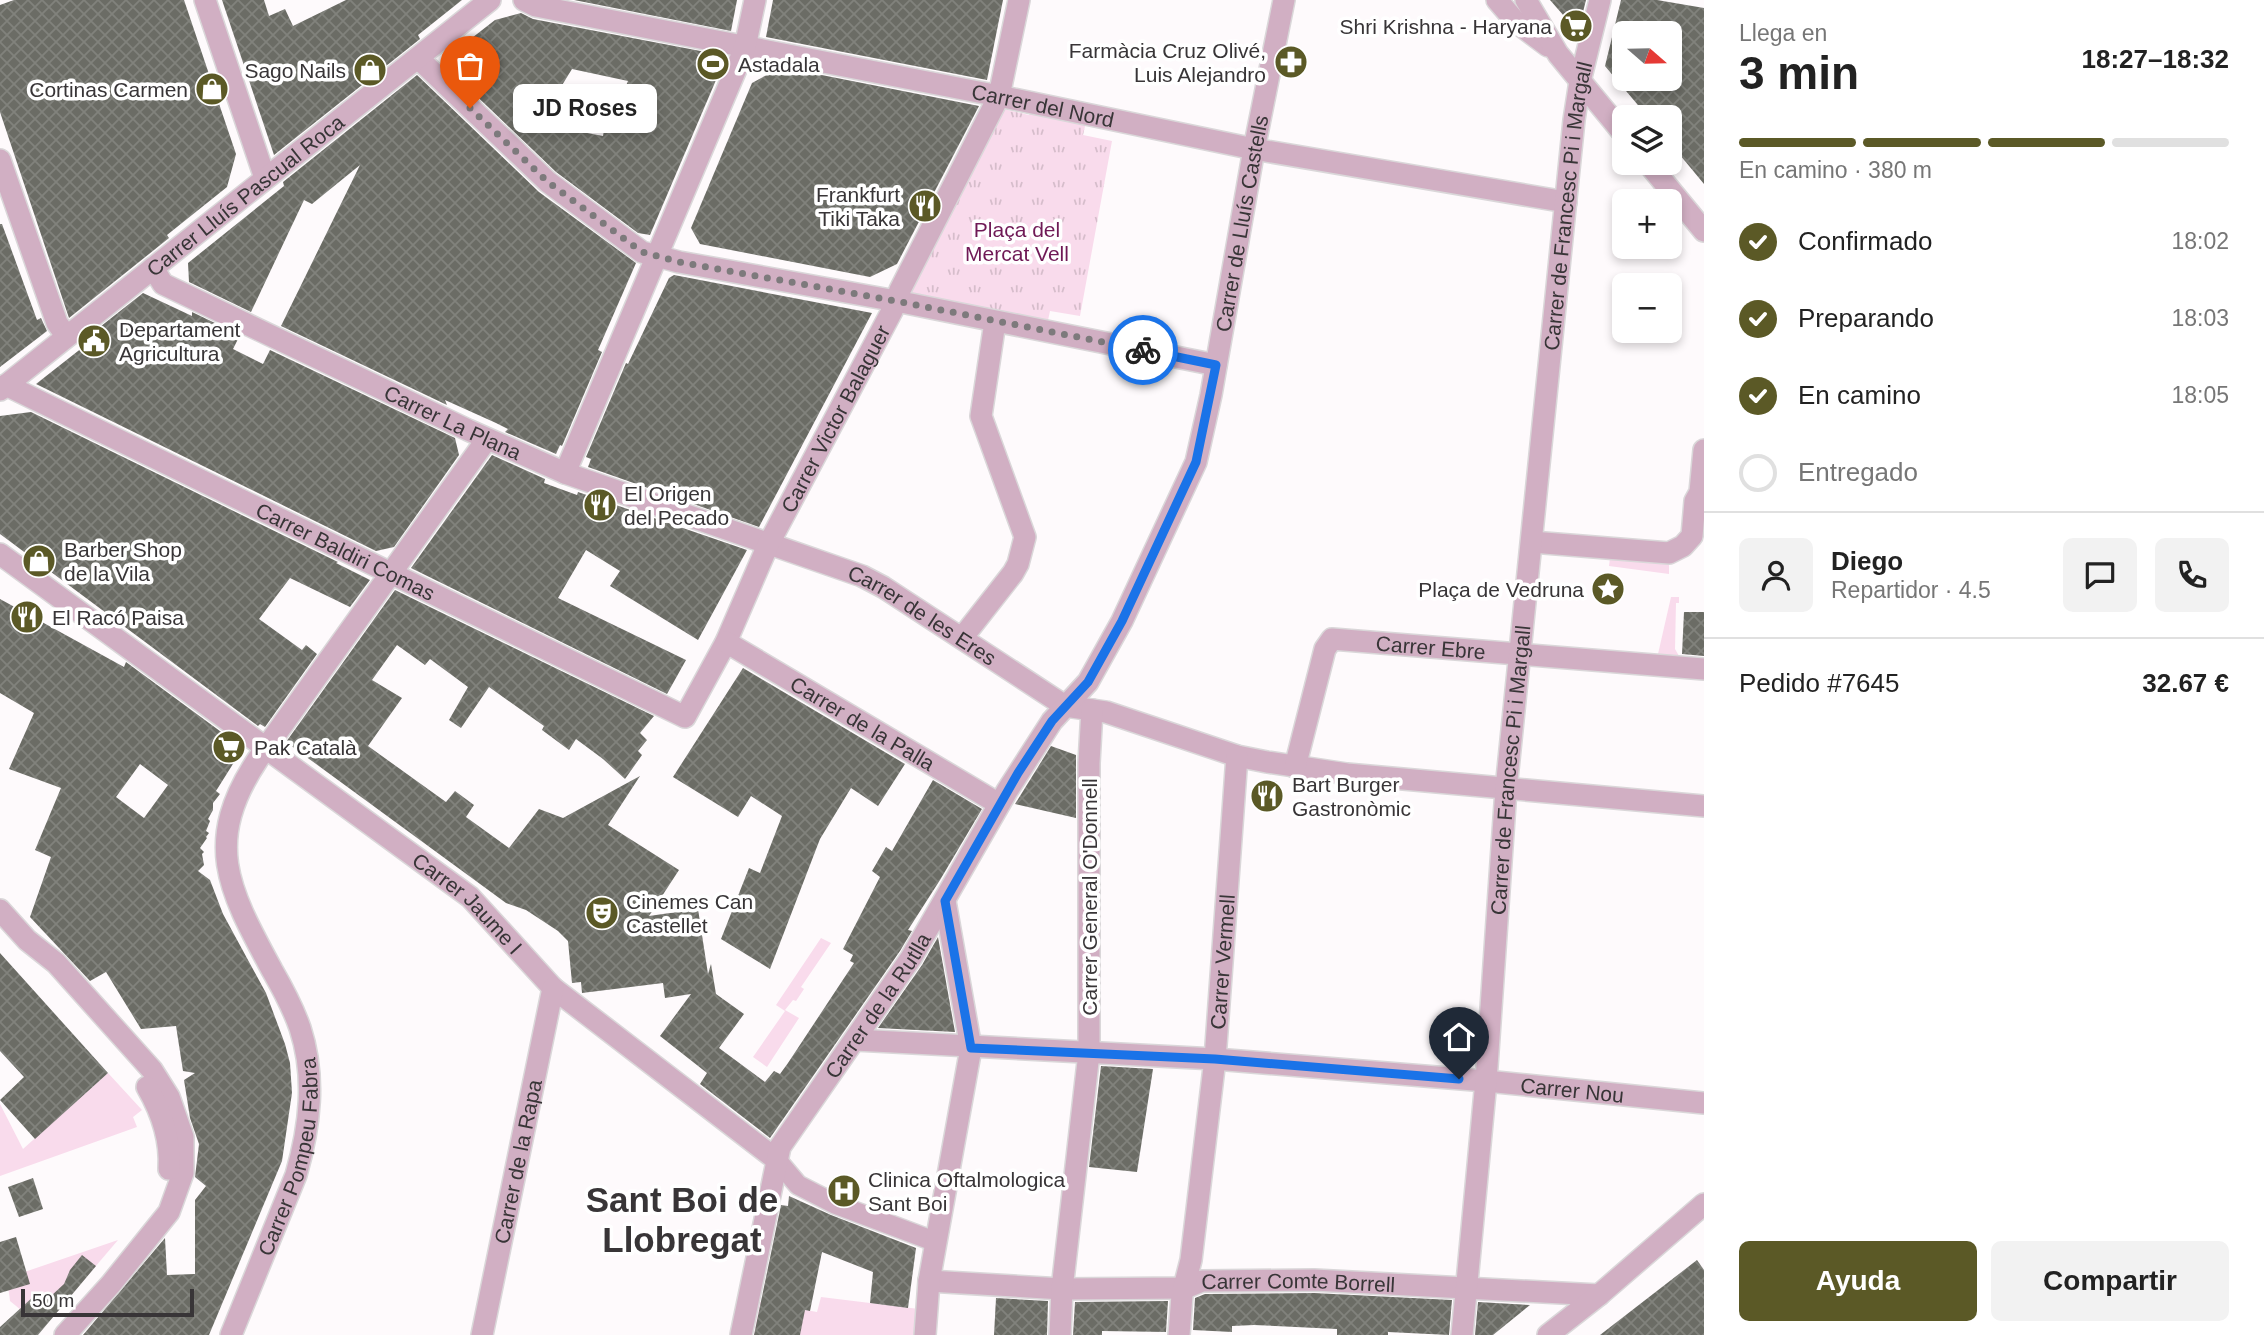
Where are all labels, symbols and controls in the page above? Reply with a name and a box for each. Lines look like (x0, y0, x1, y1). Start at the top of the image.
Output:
supermarket icon: Shri Krishna - Haryana (1557, 7, 1595, 45)
place label: Shri Krishna - Haryana (1340, 15, 1552, 38)
text: Llega en (1739, 20, 1827, 46)
north arrow (1612, 21, 1682, 91)
map controls (1612, 21, 1682, 343)
pin (440, 36, 500, 108)
place label: Farmàcia Cruz Olivé, Luis Alejandro (1069, 39, 1266, 86)
pharmacy icon: Farmàcia Cruz Olivé, Luis Alejandro (1272, 43, 1310, 81)
text: 18:27–18:32 (2082, 44, 2229, 74)
sports icon: Astadala (694, 45, 732, 83)
icon: bag (451, 47, 489, 85)
text: 3 min (1739, 47, 1859, 99)
shop icon: Sago Nails (351, 51, 389, 89)
place label: Astadala (738, 53, 820, 76)
place label: Sago Nails (244, 59, 346, 82)
street label: Carrer de Francesc Pi i Margall (1539, 59, 1596, 352)
shop icon: Cortinas Carmen (193, 70, 231, 108)
place label: Cortinas Carmen (29, 78, 188, 101)
street label: Carrer del Nord (970, 79, 1116, 131)
callout: JD Roses (512, 84, 656, 132)
text: JD Roses (533, 95, 637, 121)
button: layers (1612, 105, 1682, 175)
street label: Carrer Lluís Pascual Roca (142, 110, 348, 280)
street label: Carrer de Lluís Castells (1211, 113, 1272, 333)
text: En camino · 380 m (1739, 157, 1932, 183)
place label: Frankfurt Tiki Taka (816, 183, 900, 230)
restaurant icon: Frankfurt Tiki Taka (906, 187, 944, 225)
button: + (1612, 189, 1682, 259)
park label: Plaça del Mercat Vell (965, 218, 1069, 265)
icon: check (1739, 223, 1777, 261)
text: Confirmado (1798, 226, 1932, 256)
text: 18:02 (2171, 228, 2229, 254)
button: − (1612, 273, 1682, 343)
icon: check (1739, 300, 1777, 338)
text: Preparando (1798, 303, 1934, 333)
text: 18:03 (2171, 305, 2229, 331)
courier (1108, 315, 1178, 385)
place label: Departament Agricultura (119, 318, 241, 365)
street label: Carrer Victor Balaguer (776, 321, 894, 516)
public building icon: Departament Agricultura (75, 322, 113, 360)
icon: bike (1124, 331, 1162, 369)
icon: check (1739, 377, 1777, 415)
street label: Carrer La Plana (381, 380, 525, 464)
text: En camino (1798, 380, 1921, 410)
text: 18:05 (2171, 382, 2229, 408)
text: Entregado (1798, 457, 1918, 487)
place label: El Origen del Pecado (624, 482, 729, 529)
restaurant icon: El Origen del Pecado (581, 486, 619, 524)
street label: Carrer Baldiri Comas (252, 498, 439, 604)
place label: Barber Shop de la Vila (64, 538, 182, 585)
button: person (1739, 538, 1813, 612)
button: chat (2063, 538, 2137, 612)
button: phone (2155, 538, 2229, 612)
shop icon: Barber Shop de la Vila (20, 542, 58, 580)
text: Diego (1831, 546, 1903, 576)
street label: Carrer de les Eres (845, 561, 1001, 669)
place icon: Plaça de Vedruna (1589, 570, 1627, 608)
text: Repartidor · 4.5 (1831, 577, 1991, 603)
place label: Plaça de Vedruna (1418, 578, 1584, 601)
restaurant icon: El Racó Paisa (8, 598, 46, 636)
place label: El Racó Paisa (52, 606, 184, 629)
street label: Carrer de Francesc Pi i Margall (1486, 624, 1534, 916)
street label: Carrer Ebre (1375, 631, 1486, 663)
text: Pedido #7645 (1739, 668, 1899, 698)
text: 32.67 € (2142, 668, 2229, 698)
street label: Carrer de la Palla (787, 672, 939, 775)
supermarket icon: Pak Català (210, 728, 248, 766)
place label: Pak Català (254, 736, 357, 759)
place label: Bart Burger Gastronòmic (1292, 773, 1411, 820)
restaurant icon: Bart Burger Gastronòmic (1248, 777, 1286, 815)
street label: Carrer General O'Donnell (1078, 778, 1101, 1016)
street label: Carrer Jaume I (408, 848, 527, 958)
place label: Cinemes Can Castellet (626, 890, 753, 937)
theatre icon: Cinemes Can Castellet (583, 894, 621, 932)
street label: Carrer Vermell (1206, 894, 1238, 1030)
street label: Carrer de la Rutlla (820, 928, 935, 1082)
pin (1429, 1007, 1489, 1079)
icon: home (1440, 1018, 1478, 1056)
street label: Carrer Pompeu Fabra (253, 1056, 321, 1259)
street label: Carrer Nou (1519, 1073, 1625, 1106)
street label: Carrer de la Rapa (489, 1077, 546, 1246)
place label: Clinica Oftalmologica Sant Boi (868, 1168, 1066, 1215)
hospital icon: Clinica Oftalmologica Sant Boi (825, 1172, 863, 1210)
district label: Sant Boi de Llobregat (586, 1180, 778, 1259)
button: Ayuda (1739, 1241, 1977, 1321)
button: Compartir (1991, 1241, 2229, 1321)
street label: Carrer Comte Borrell (1201, 1268, 1396, 1296)
scale bar (21, 1286, 194, 1318)
text: 50 m (32, 1290, 74, 1311)

